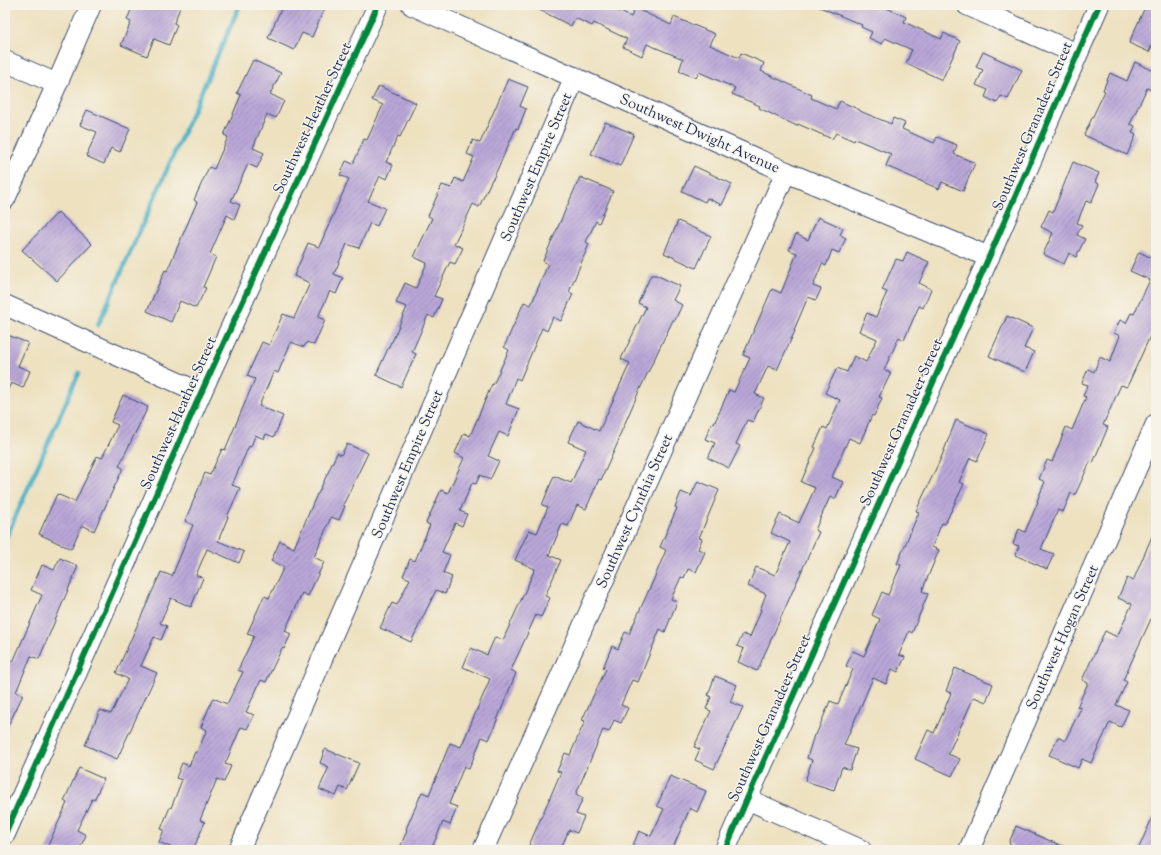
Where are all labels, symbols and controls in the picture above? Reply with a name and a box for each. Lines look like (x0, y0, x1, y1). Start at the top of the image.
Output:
street label: Southwest Heather Street (269, 39, 358, 198)
street label: Southwest Granadeer Street (988, 39, 1079, 214)
street label: Southwest Empire Street (496, 90, 578, 245)
street label: Southwest Dwight Avenue (616, 90, 783, 179)
street label: Southwest Heather Street (136, 334, 223, 493)
street label: Southwest Granadeer Street (856, 335, 949, 510)
street label: Southwest Empire Street (367, 387, 449, 542)
street label: Southwest Cynthia Street (592, 431, 679, 592)
street label: Southwest Hogan Street (1022, 562, 1105, 713)
street label: Southwest Granadeer Street (724, 631, 817, 806)

